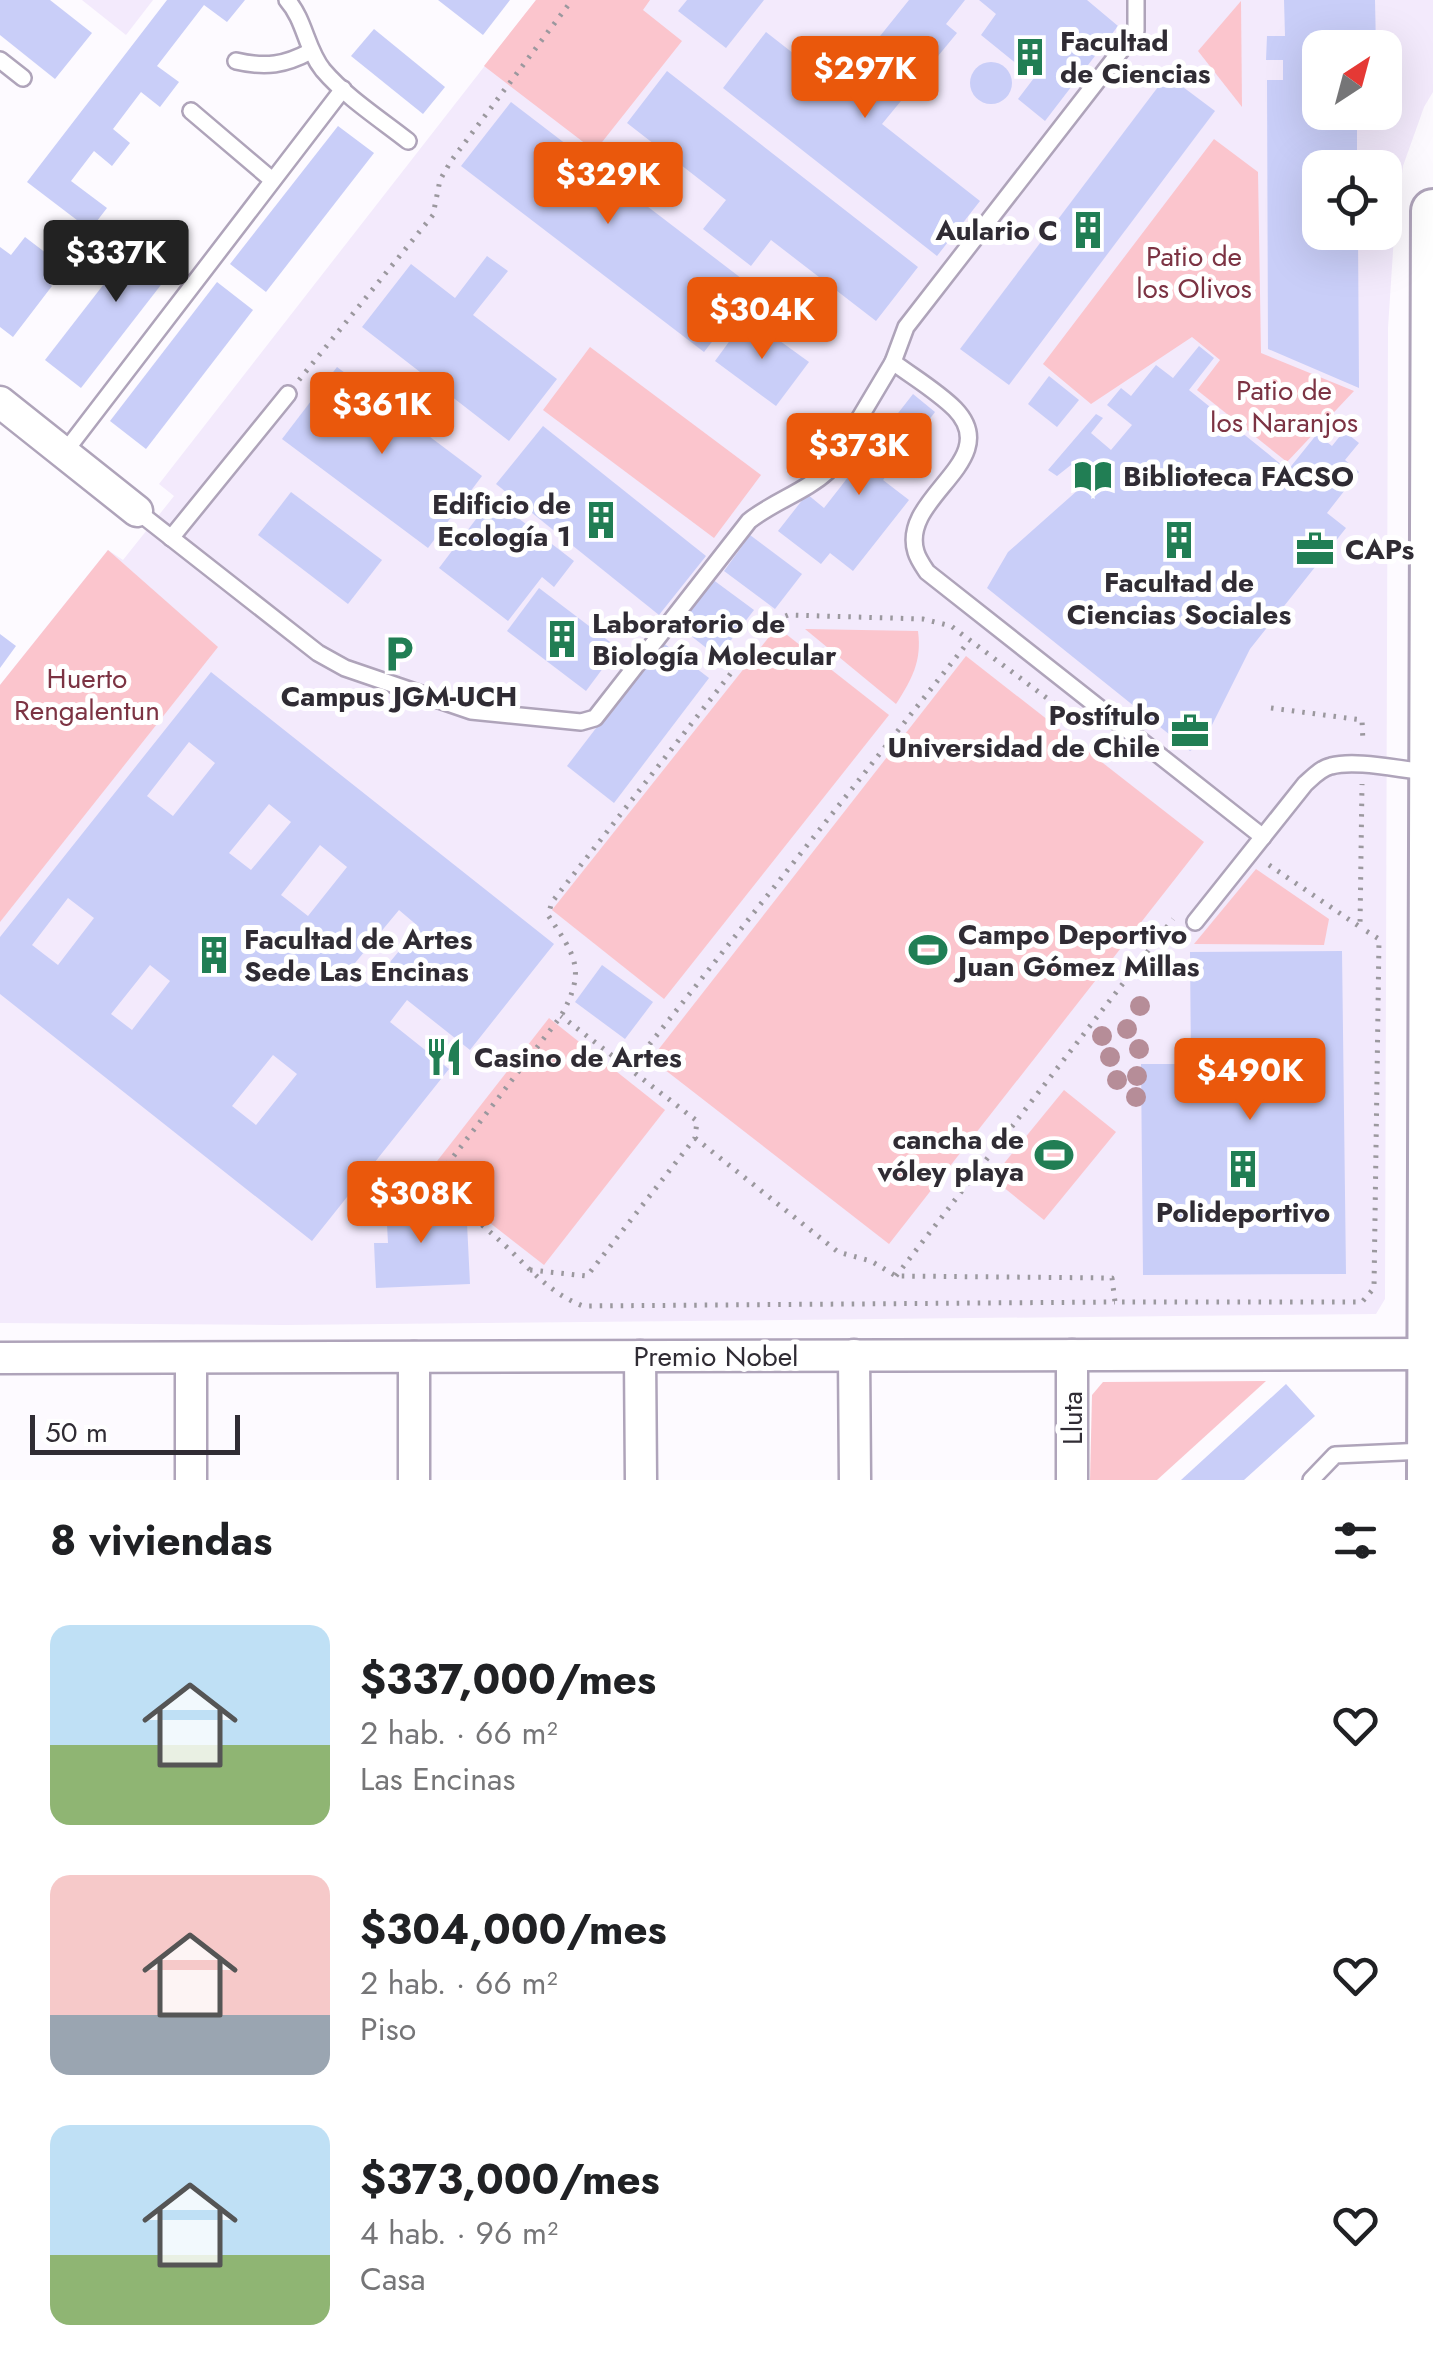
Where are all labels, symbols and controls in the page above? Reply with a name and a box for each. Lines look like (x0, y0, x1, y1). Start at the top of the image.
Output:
place label: Facultad de Ciencias (1060, 21, 1211, 94)
north arrow (1302, 30, 1402, 130)
map controls (1302, 30, 1402, 250)
pin: $297K (795, 36, 935, 121)
building icon: Facultad de Ciencias (1009, 36, 1051, 78)
text: $297K (813, 45, 917, 91)
pin: $329K (538, 142, 678, 227)
button: locate (1302, 150, 1402, 250)
text: $329K (556, 151, 660, 197)
building icon: Aulario C (1067, 209, 1109, 251)
place label: Aulario C (934, 210, 1058, 251)
pin: $337K (46, 220, 186, 305)
text: $337K (66, 229, 166, 275)
park label: Patio de los Olivos (1136, 236, 1252, 309)
pin: $304K (692, 277, 832, 362)
text: $304K (709, 286, 815, 332)
park label: Patio de los Naranjos (1210, 370, 1358, 443)
pin: $361K (312, 372, 452, 457)
text: $361K (332, 381, 432, 427)
pin: $373K (789, 413, 929, 498)
text: $373K (809, 422, 909, 468)
library icon: Biblioteca FACSO (1072, 455, 1114, 497)
place label: Biblioteca FACSO (1123, 456, 1354, 497)
place label: Edificio de Ecología 1 (432, 484, 571, 557)
building icon: Edificio de Ecología 1 (580, 499, 622, 541)
building icon: Facultad de Ciencias Sociales (1158, 519, 1200, 561)
office icon: CAPs (1294, 528, 1336, 570)
place label: CAPs (1345, 529, 1414, 570)
place label: Facultad de Ciencias Sociales (1067, 562, 1291, 635)
place label: Laboratorio de Biología Molecular (592, 603, 837, 676)
building icon: Laboratorio de Biología Molecular (541, 618, 583, 660)
parking icon: Campus JGM-UCH (378, 633, 420, 675)
park label: Huerto Rengalentun (14, 658, 160, 731)
place label: Campus JGM-UCH (281, 676, 517, 717)
place label: Postítulo Universidad de Chile (888, 695, 1160, 768)
office icon: Postítulo Universidad de Chile (1169, 710, 1211, 752)
place label: Campo Deportivo Juan Gómez Millas (953, 914, 1200, 987)
place label: Facultad de Artes Sede Las Encinas (244, 919, 473, 992)
sports icon: Campo Deportivo Juan Gómez Millas (907, 929, 949, 971)
building icon: Facultad de Artes Sede Las Encinas (193, 934, 235, 976)
restaurant icon: Casino de Artes (423, 1036, 465, 1078)
place label: Casino de Artes (474, 1037, 682, 1078)
pin: $490K (1180, 1038, 1320, 1123)
text: $490K (1196, 1047, 1304, 1093)
place label: cancha de vóley playa (877, 1119, 1024, 1192)
sports icon: cancha de vóley playa (1033, 1134, 1075, 1176)
building icon: Polideportivo (1222, 1148, 1264, 1190)
pin: $308K (351, 1161, 491, 1246)
text: $308K (369, 1170, 473, 1216)
place label: Polideportivo (1156, 1192, 1330, 1233)
street label: Premio Nobel (633, 1336, 799, 1377)
street label: Lluta (1052, 1391, 1093, 1445)
scale bar (30, 1410, 240, 1454)
text: 50 m (45, 1412, 108, 1453)
text: 8 viviendas (50, 1510, 272, 1571)
icon: filters (1328, 1513, 1383, 1568)
text: $337,000/mes (360, 1649, 656, 1710)
icon: home (130, 1665, 250, 1785)
icon: heart (1328, 1698, 1383, 1753)
text: 2 hab. · 66 m² (360, 1710, 558, 1756)
text: Las Encinas (360, 1756, 515, 1802)
text: $304,000/mes (360, 1899, 667, 1960)
icon: home (130, 1915, 250, 2035)
icon: heart (1328, 1948, 1383, 2003)
text: 2 hab. · 66 m² (360, 1960, 558, 2006)
text: Piso (360, 2006, 416, 2052)
text: $373,000/mes (360, 2149, 660, 2210)
icon: home (130, 2165, 250, 2285)
icon: heart (1328, 2198, 1383, 2253)
text: 4 hab. · 96 m² (360, 2210, 558, 2256)
text: Casa (360, 2256, 426, 2302)

